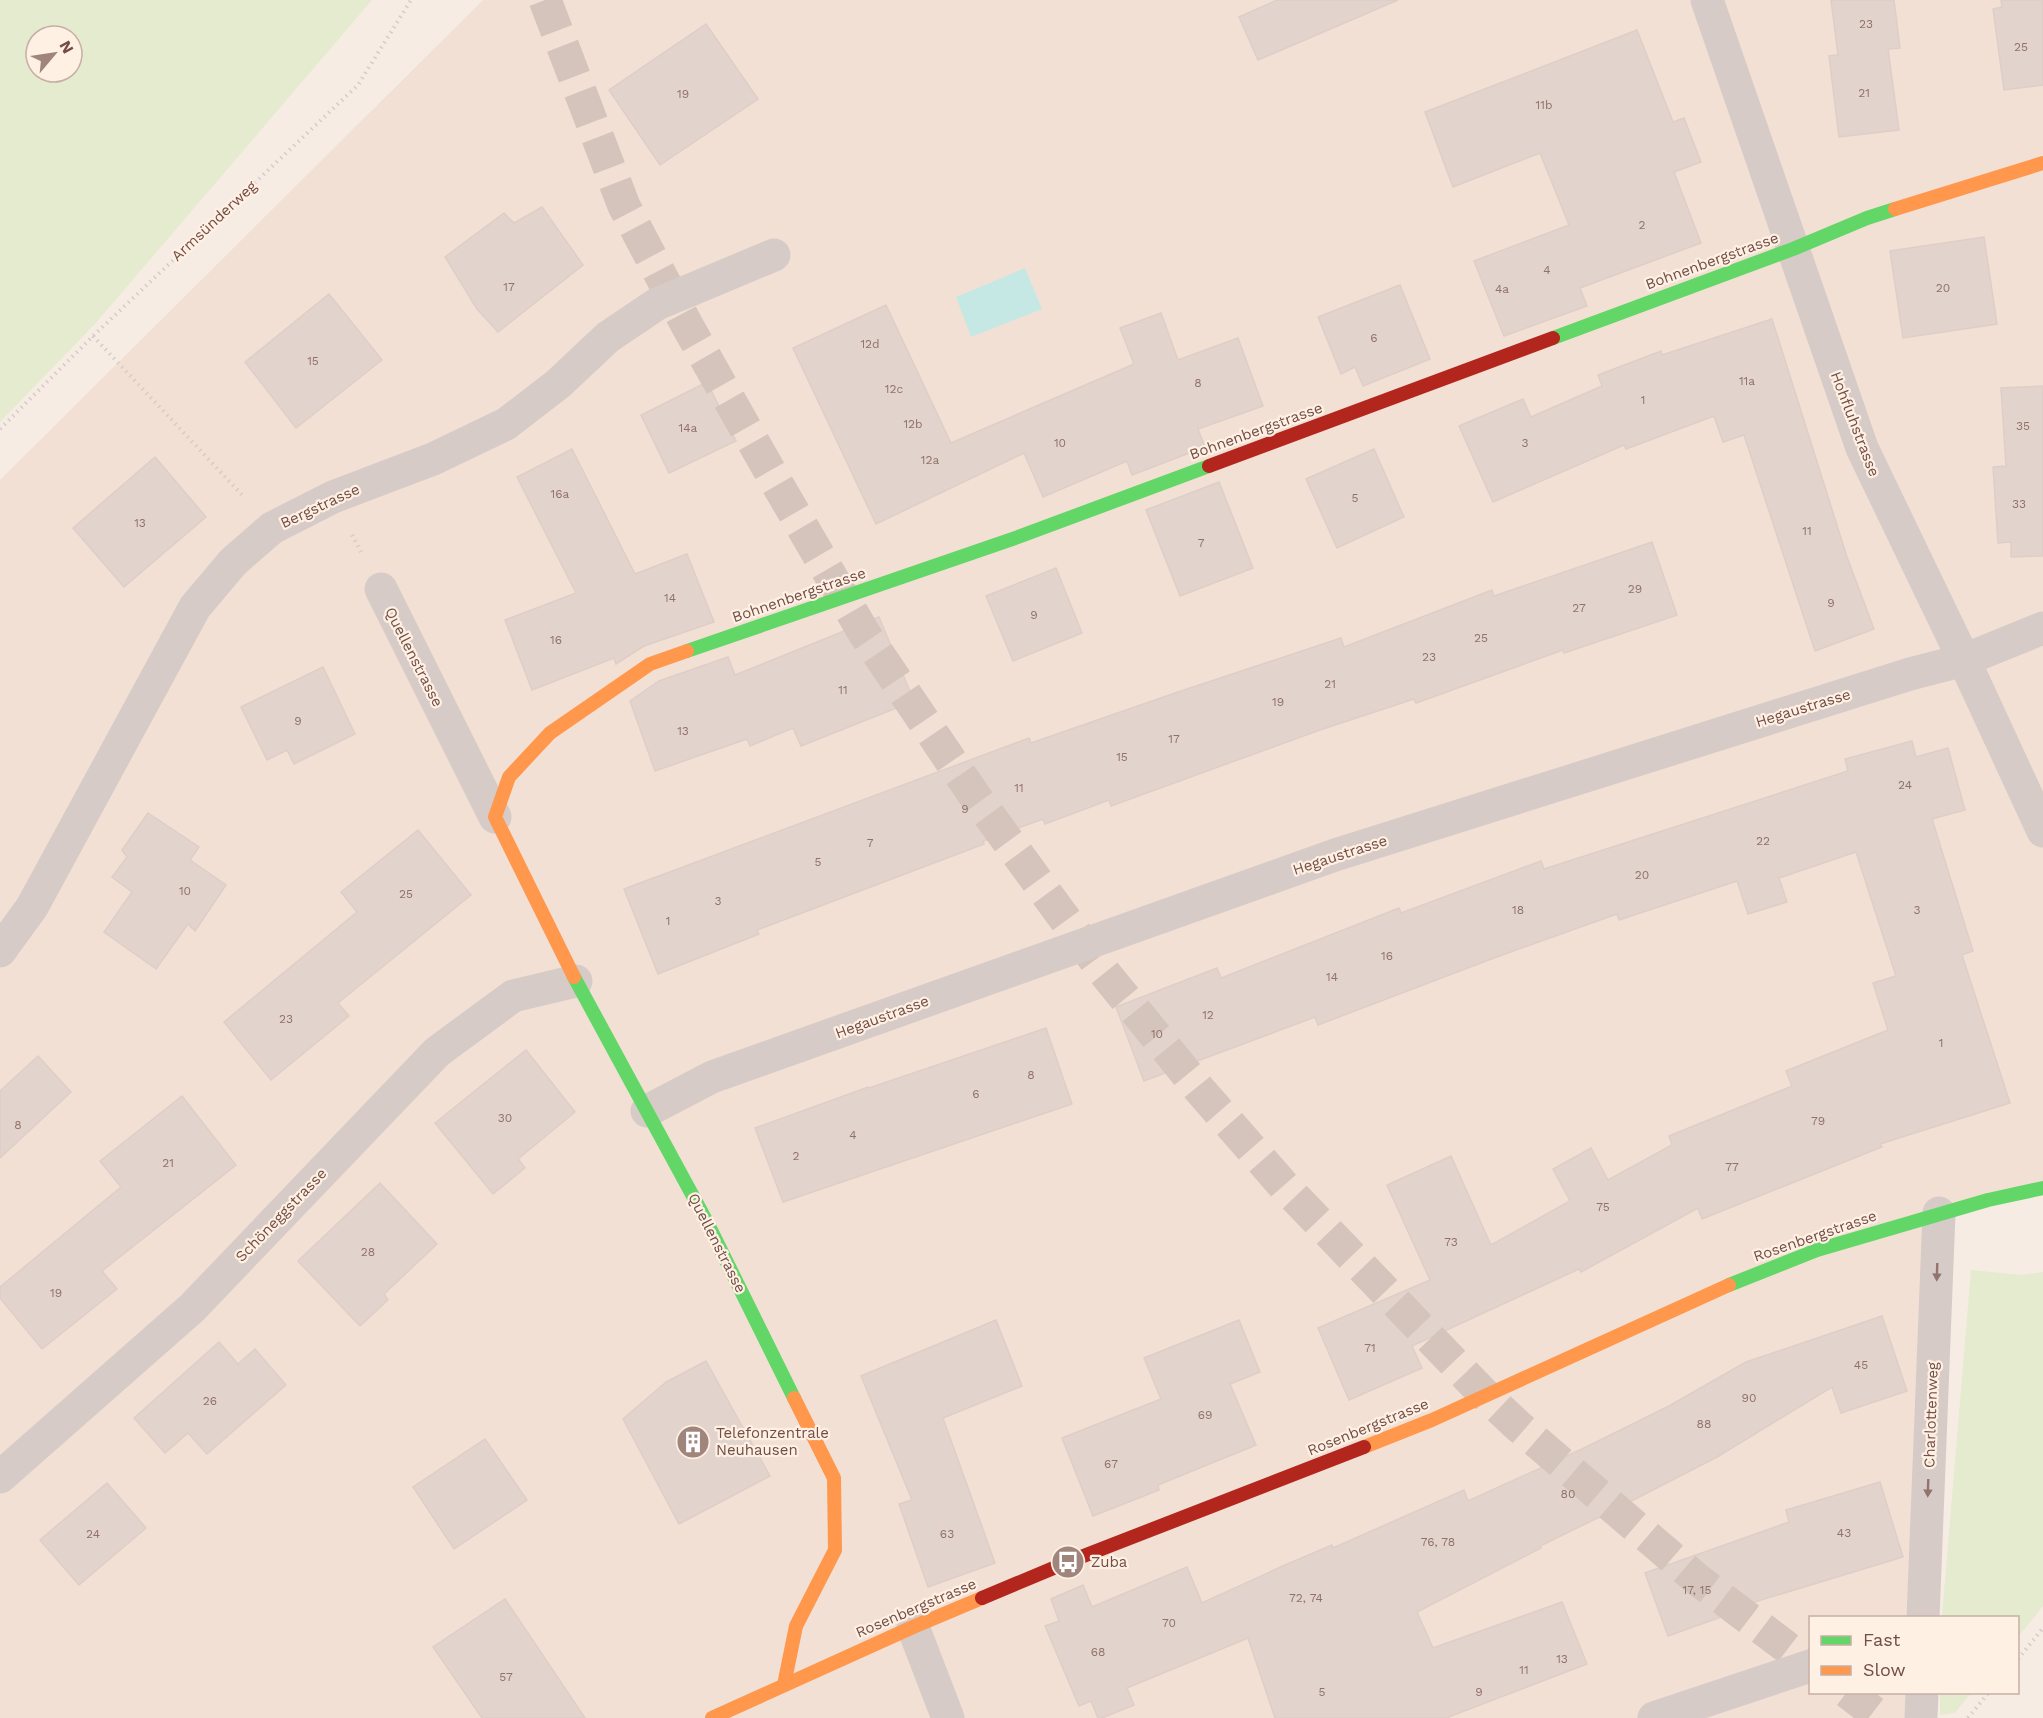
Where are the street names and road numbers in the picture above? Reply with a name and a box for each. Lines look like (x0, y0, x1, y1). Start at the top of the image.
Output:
street label: Armsünderweg (168, 177, 260, 265)
street label: Bohnenbergstrasse (1643, 229, 1781, 293)
street label: Hohfluhstrasse (1827, 369, 1883, 479)
street label: Bohnenbergstrasse (1187, 399, 1325, 463)
street label: Bergstrasse (278, 480, 362, 532)
street label: Bohnenbergstrasse (730, 564, 868, 626)
street label: Quellenstrasse (381, 604, 447, 710)
street label: Hegaustrasse (1753, 685, 1853, 731)
street label: Hegaustrasse (1290, 831, 1390, 879)
street label: Hegaustrasse (833, 992, 931, 1042)
street label: Schöneggstrasse (232, 1164, 330, 1266)
street label: Quellenstrasse (684, 1190, 750, 1296)
street label: Rosenbergstrasse (1751, 1206, 1879, 1266)
street label: Charlottenweg (1920, 1362, 1942, 1468)
street label: Rosenbergstrasse (1305, 1394, 1431, 1460)
street label: Rosenbergstrasse (853, 1574, 979, 1642)

